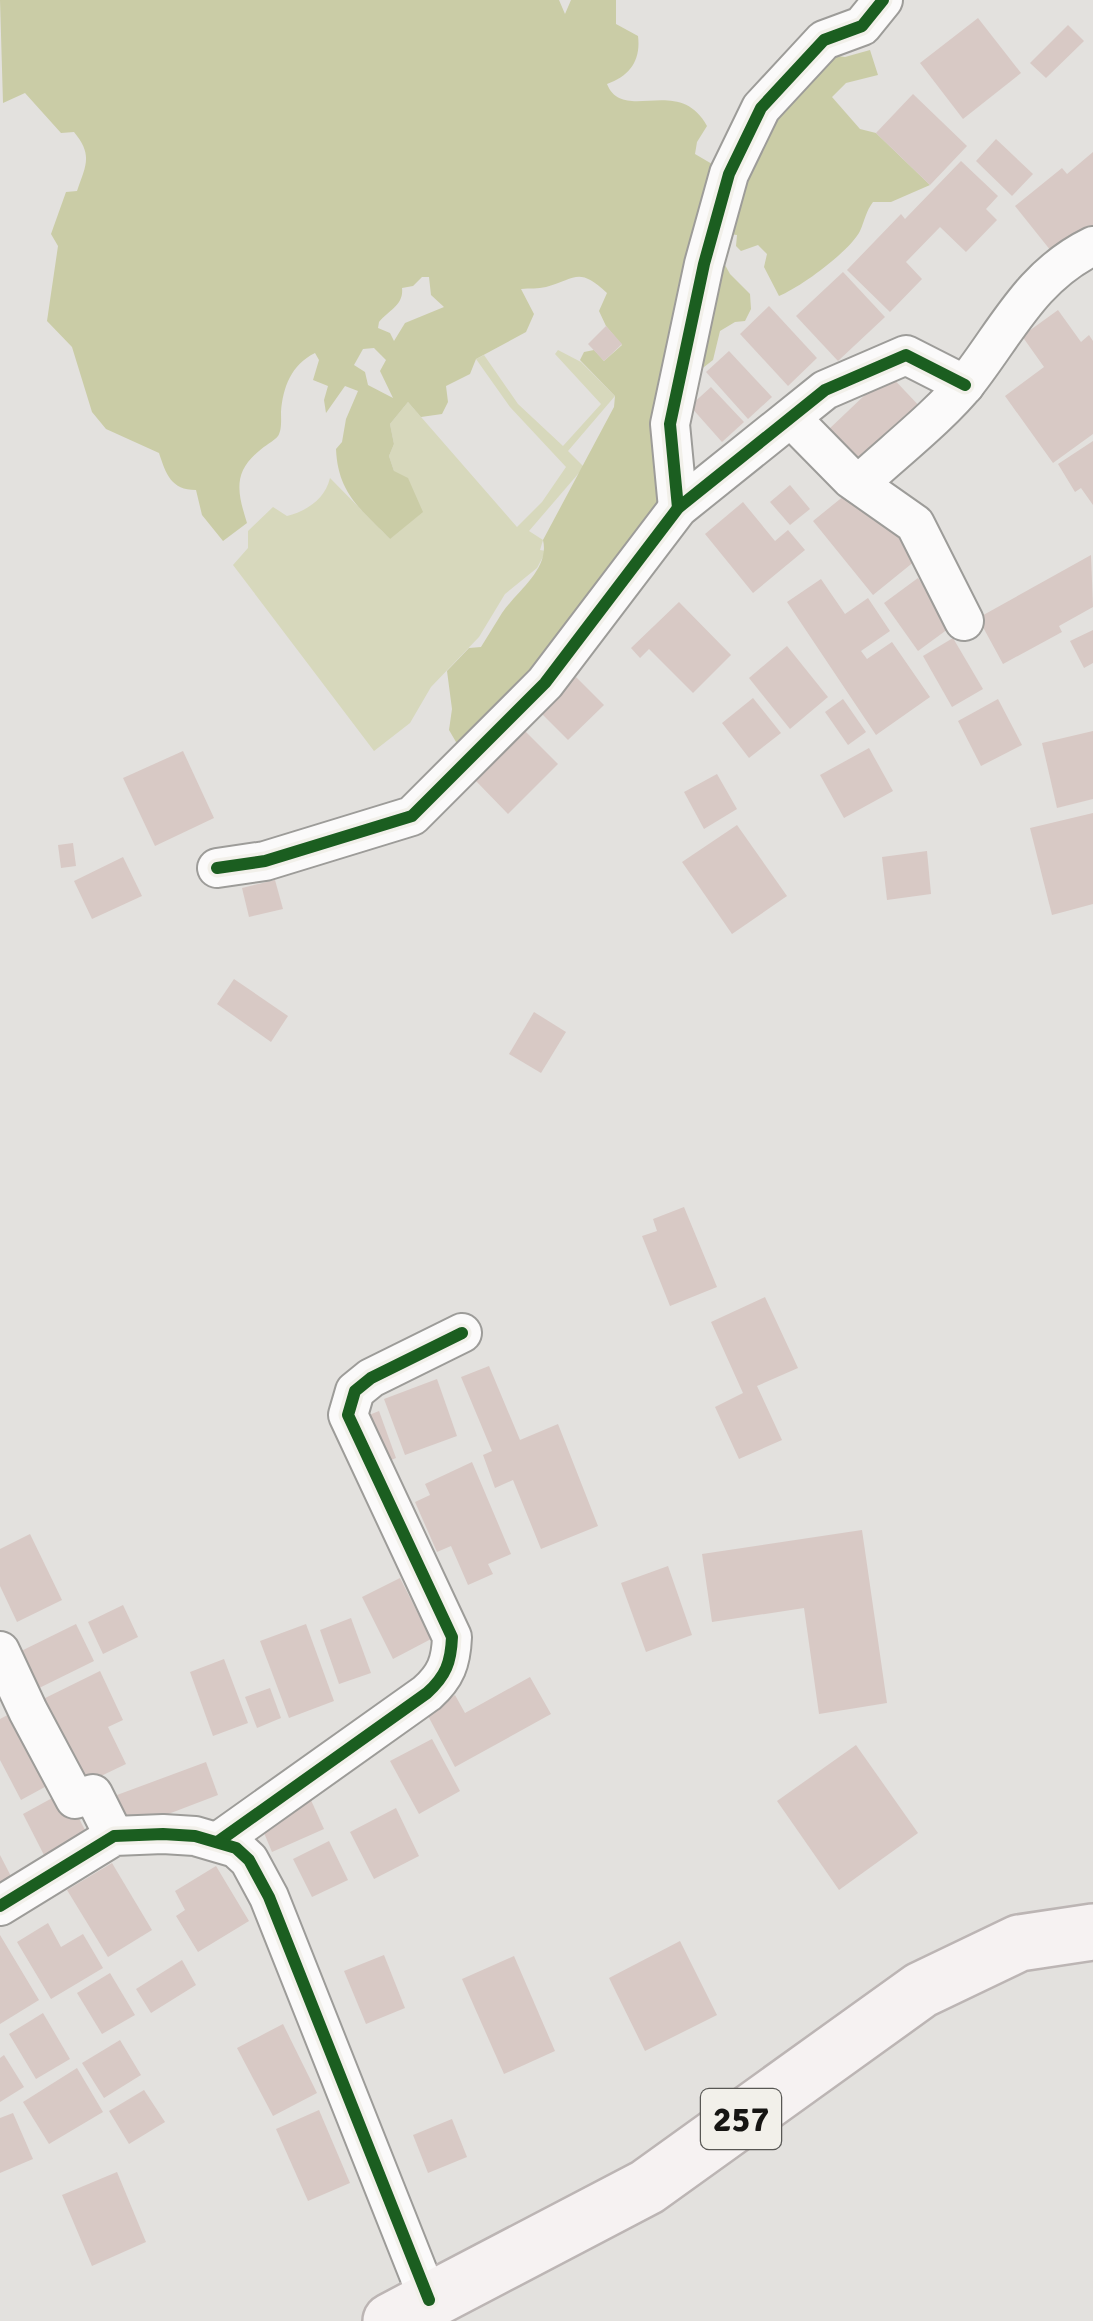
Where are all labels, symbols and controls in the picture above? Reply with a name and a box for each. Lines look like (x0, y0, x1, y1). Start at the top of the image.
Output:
road number: 257 (701, 2089, 781, 2149)

